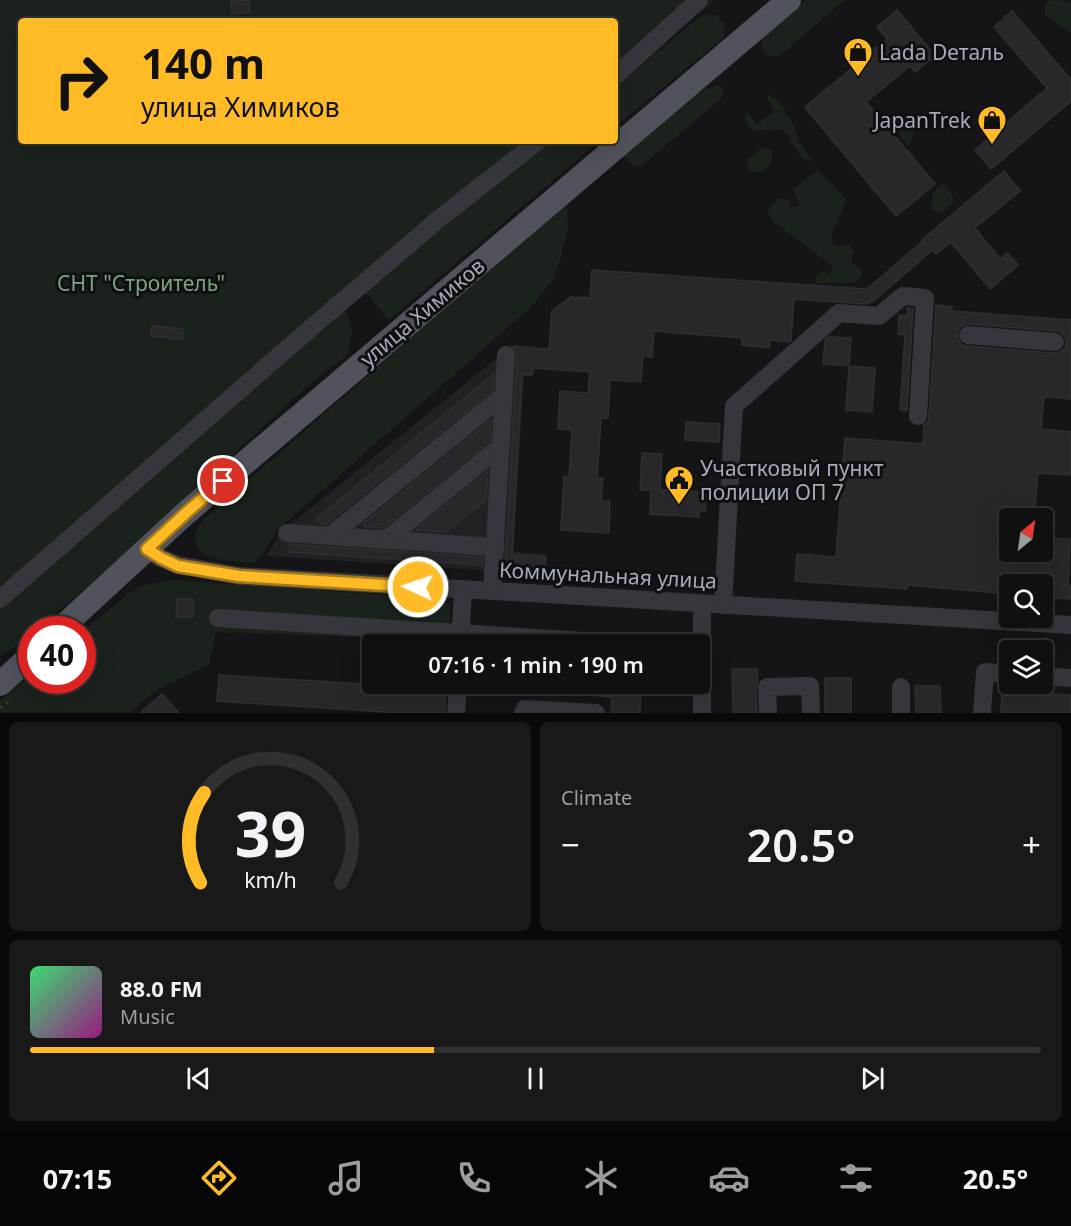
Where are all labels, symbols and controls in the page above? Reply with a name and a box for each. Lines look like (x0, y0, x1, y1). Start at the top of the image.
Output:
text: 140 m (141, 34, 265, 91)
shop icon: Lada Dеталь (842, 36, 874, 78)
place label: Lada Dеталь (879, 38, 1004, 66)
icon: right (42, 42, 120, 120)
text: улица Химиков (141, 88, 340, 125)
shop icon: JapanTrek (976, 104, 1008, 146)
place label: JapanTrek (872, 106, 972, 134)
street label: улица Химиков (354, 252, 490, 372)
park label: СНТ "Строитель" (57, 269, 225, 297)
place label: Участковый пункт полиции ОП 7 (700, 454, 884, 506)
pin (197, 455, 248, 506)
icon: arrive (206, 464, 239, 497)
public building icon: Участковый пункт полиции ОП 7 (663, 464, 695, 506)
north arrow (999, 508, 1053, 562)
map controls (999, 508, 1053, 694)
position arrow (386, 555, 450, 619)
street label: Коммунальная улица (498, 555, 718, 595)
button: search (999, 574, 1053, 628)
speed limit sign: 40 (18, 616, 96, 694)
button: layers (999, 640, 1053, 694)
text: 07:16 · 1 min · 190 m (428, 649, 644, 679)
text: Climate (561, 784, 632, 811)
text: 39 (234, 790, 306, 875)
text: 20.5° (747, 814, 855, 875)
text: − (561, 822, 580, 867)
text: + (1022, 822, 1041, 867)
text: km/h (244, 866, 296, 895)
text: 88.0 FM (120, 973, 202, 1003)
text: Music (120, 1003, 175, 1030)
icon: previous (182, 1062, 215, 1095)
icon: pause (519, 1062, 552, 1095)
icon: next (856, 1062, 889, 1095)
icon: directions (198, 1157, 240, 1199)
icon: music (325, 1157, 367, 1199)
icon: phone (453, 1157, 495, 1199)
icon: climate (580, 1157, 622, 1199)
icon: car (708, 1157, 750, 1199)
icon: filters (835, 1157, 877, 1199)
text: 07:15 (43, 1160, 112, 1197)
text: 20.5° (963, 1160, 1028, 1197)

